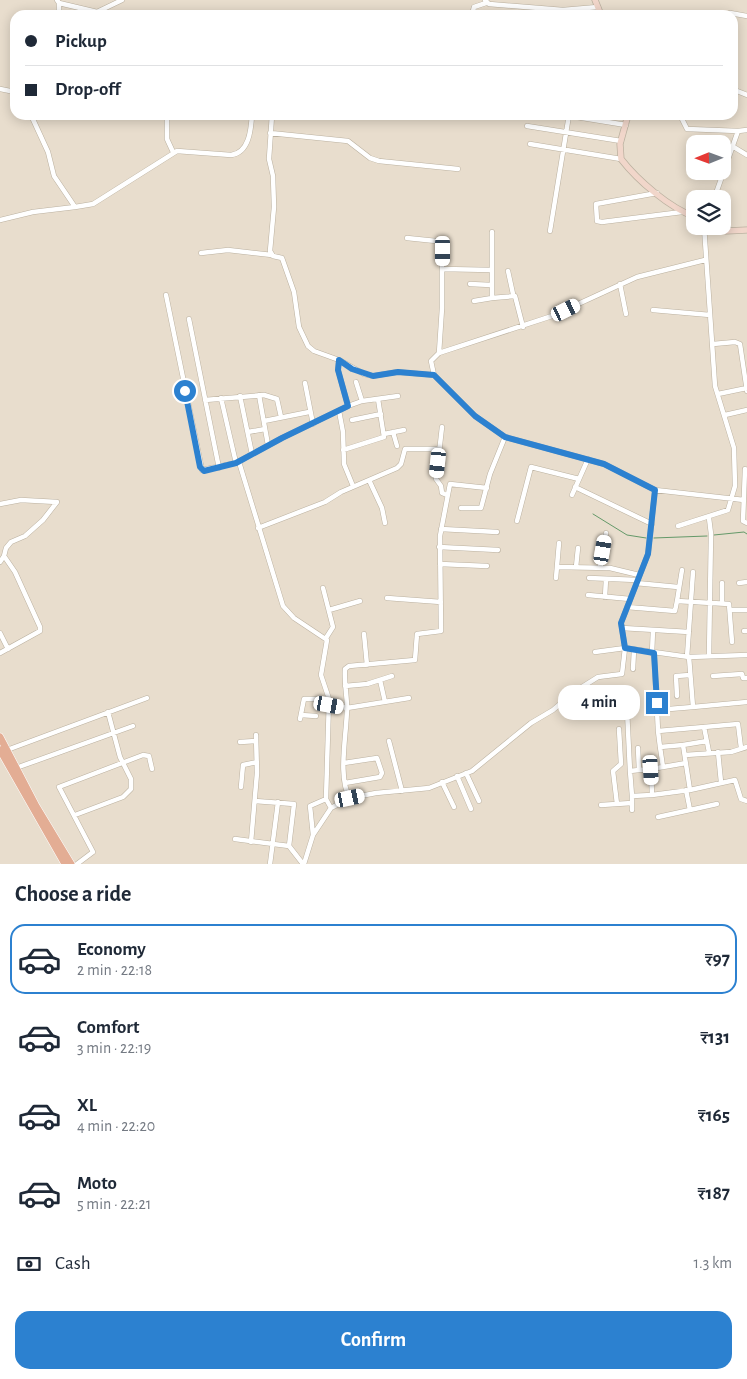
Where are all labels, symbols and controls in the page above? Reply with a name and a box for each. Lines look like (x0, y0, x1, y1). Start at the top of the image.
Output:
text: Pickup (55, 32, 107, 51)
text: Drop-off (55, 80, 120, 99)
north arrow (686, 135, 731, 180)
map controls (686, 135, 731, 235)
button: layers (686, 190, 731, 235)
car (435, 236, 450, 266)
car (549, 297, 582, 323)
route start (174, 380, 196, 402)
car (428, 447, 447, 479)
car (593, 534, 612, 566)
callout: 4 min (557, 686, 640, 720)
route end (646, 692, 668, 714)
text: 4 min (581, 694, 617, 710)
car (312, 695, 345, 715)
car (642, 755, 659, 785)
car (333, 788, 366, 808)
text: Choose a ride (15, 883, 131, 905)
icon: car (17, 937, 62, 982)
text: Economy (77, 940, 146, 959)
text: ₹97 (705, 950, 730, 969)
text: 2 min · 22:18 (77, 962, 152, 978)
icon: car (17, 1015, 62, 1060)
text: Comfort (77, 1018, 139, 1037)
text: ₹131 (700, 1028, 730, 1047)
text: 3 min · 22:19 (77, 1040, 151, 1056)
icon: car (17, 1093, 62, 1138)
text: XL (77, 1096, 97, 1115)
text: ₹165 (698, 1106, 730, 1125)
text: 4 min · 22:20 (77, 1118, 155, 1134)
icon: car (17, 1171, 62, 1216)
text: Moto (77, 1174, 117, 1193)
text: ₹187 (698, 1184, 730, 1203)
text: 5 min · 22:21 (77, 1196, 151, 1212)
icon: cash (15, 1250, 43, 1278)
text: Cash (55, 1254, 91, 1273)
text: 1.3 km (694, 1255, 732, 1271)
button: Confirm (15, 1311, 732, 1369)

